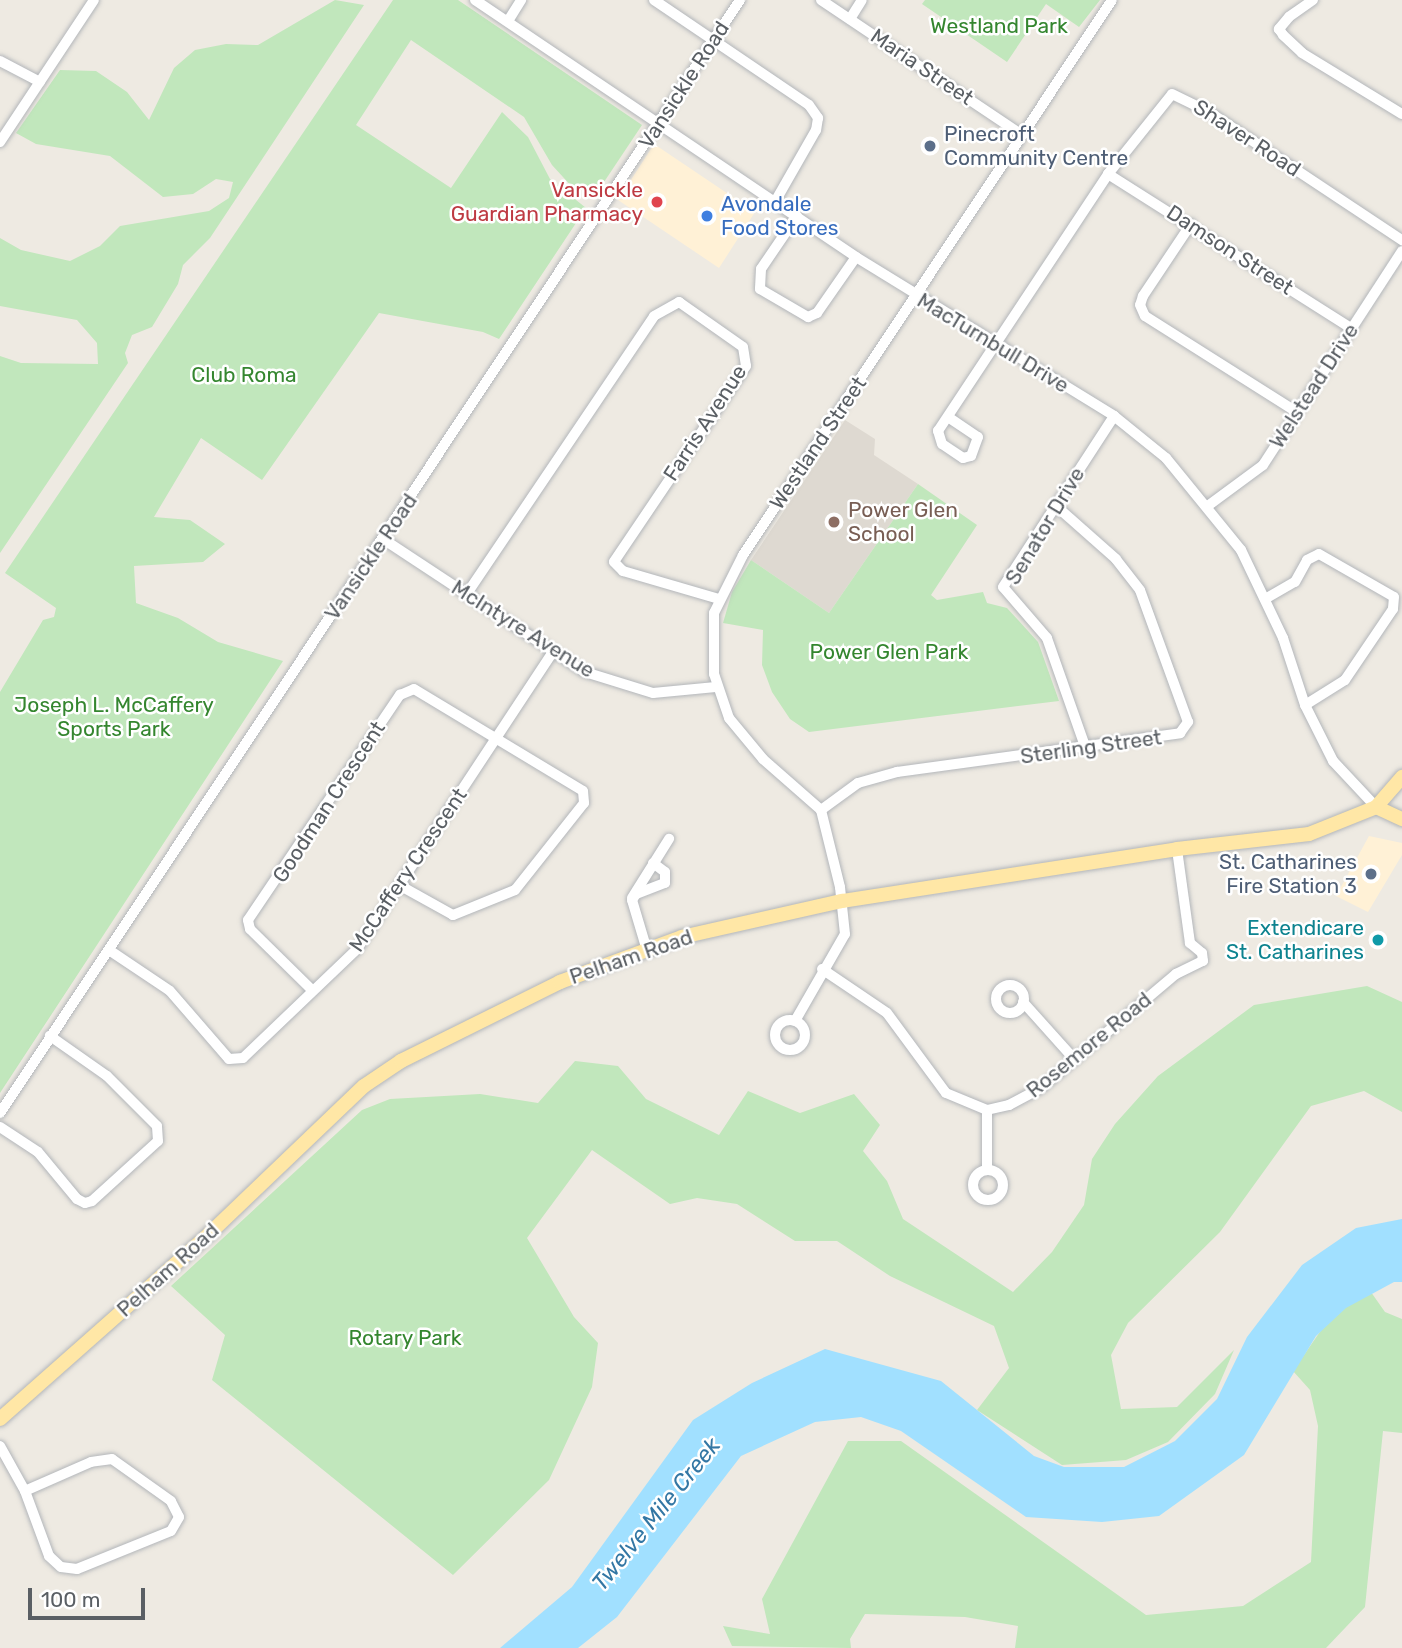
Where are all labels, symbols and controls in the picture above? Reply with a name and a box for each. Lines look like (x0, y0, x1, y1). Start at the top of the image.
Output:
park label: Westland Park (930, 13, 1068, 39)
street label: Vansickle Road (633, 17, 735, 153)
street label: Maria Street (866, 23, 978, 111)
street label: Shaver Road (1189, 94, 1305, 182)
place label: Pinecroft Community Centre (944, 121, 1129, 171)
marker: Pinecroft Community Centre (922, 138, 938, 154)
place label: Vansickle Guardian Pharmacy (451, 177, 643, 227)
place label: Avondale Food Stores (721, 191, 838, 241)
marker: Vansickle Guardian Pharmacy (649, 194, 665, 210)
street label: Damson Street (1162, 200, 1298, 300)
marker: Avondale Food Stores (699, 208, 715, 224)
street label: MacTurnbull Drive (913, 288, 1073, 398)
street label: Welstead Drive (1264, 319, 1364, 453)
street label: Farris Avenue (658, 360, 752, 486)
park label: Club Roma (191, 362, 297, 388)
street label: Westland Street (764, 372, 872, 514)
street label: Senator Drive (1000, 463, 1090, 589)
street label: Vansickle Road (319, 489, 423, 625)
place label: Power Glen School (848, 497, 958, 547)
marker: Power Glen School (826, 514, 842, 530)
street label: McIntyre Avenue (447, 575, 599, 683)
park label: Power Glen Park (809, 639, 969, 665)
park label: Joseph L. McCaffery Sports Park (14, 692, 214, 742)
street label: Goodman Crescent (267, 717, 391, 887)
street label: Sterling Street (1019, 725, 1163, 769)
street label: McCaffery Crescent (344, 783, 472, 957)
place label: St. Catharines Fire Station 3 (1219, 849, 1357, 899)
marker: St. Catharines Fire Station 3 (1363, 866, 1379, 882)
place label: Extendicare St. Catharines (1226, 915, 1364, 965)
street label: Pelham Road (566, 924, 696, 990)
marker: Extendicare St. Catharines (1370, 932, 1386, 948)
street label: Rosemore Road (1021, 987, 1157, 1103)
street label: Pelham Road (112, 1218, 224, 1322)
park label: Rotary Park (348, 1325, 462, 1351)
water label: Twelve Mile Creek (586, 1432, 726, 1596)
scale bar (32, 1574, 149, 1618)
text: 100 m (41, 1587, 100, 1612)

